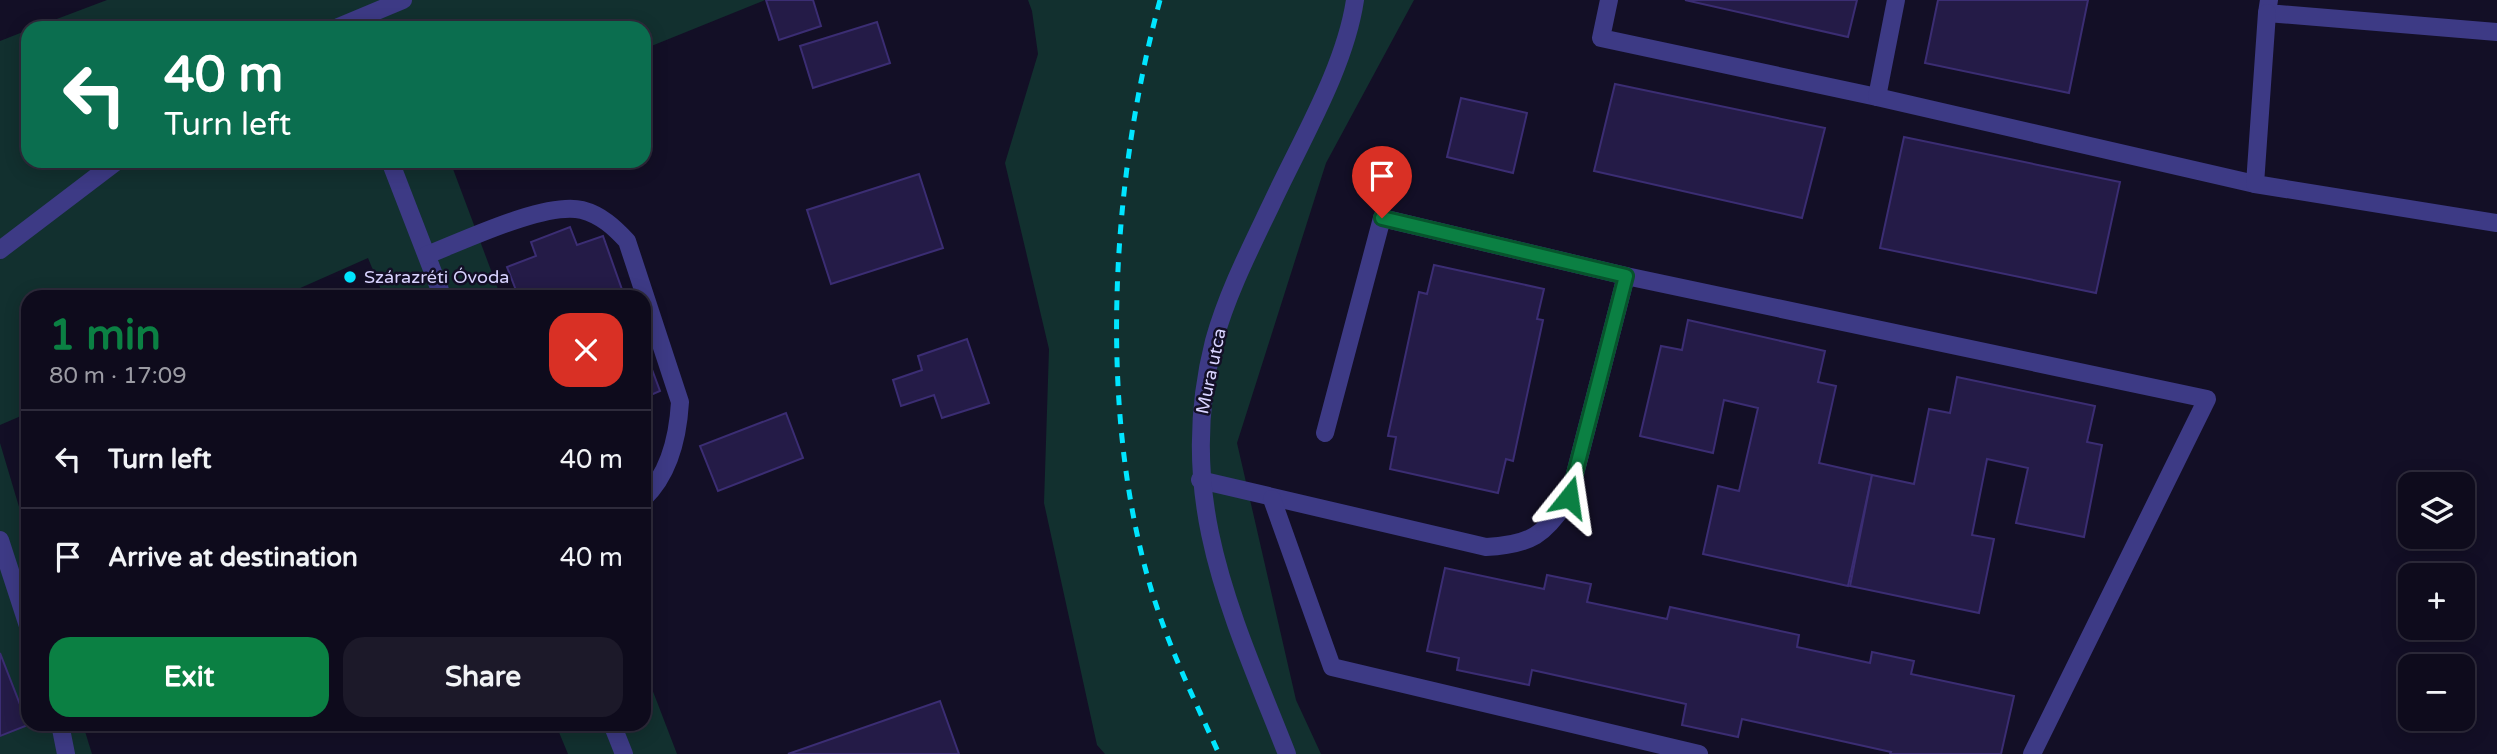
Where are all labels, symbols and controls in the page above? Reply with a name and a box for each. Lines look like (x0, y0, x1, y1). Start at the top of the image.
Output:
text: 40 m (164, 46, 283, 105)
icon: left (49, 49, 140, 140)
text: Turn left (164, 106, 291, 144)
pin (1352, 146, 1412, 218)
icon: arrive (1363, 157, 1401, 195)
place label: Szárazréti Óvoda (364, 266, 509, 288)
marker: Szárazréti Óvoda (342, 269, 358, 285)
text: 1 min (49, 310, 161, 361)
button: close (549, 313, 623, 387)
street label: Mura utca (1191, 326, 1231, 416)
text: 80 m · 17:09 (49, 362, 187, 390)
icon: left (49, 440, 87, 478)
text: Turn left (108, 444, 211, 475)
text: 40 m (560, 444, 623, 475)
position arrow (1532, 460, 1606, 534)
map controls (2398, 472, 2475, 731)
button: layers (2398, 472, 2475, 549)
icon: arrive (49, 538, 87, 576)
text: Arrive at destination (108, 542, 358, 573)
text: 40 m (560, 542, 623, 573)
button: + (2398, 563, 2475, 640)
button: Exit (49, 637, 329, 717)
button: Share (343, 637, 623, 717)
button: − (2398, 654, 2475, 731)

